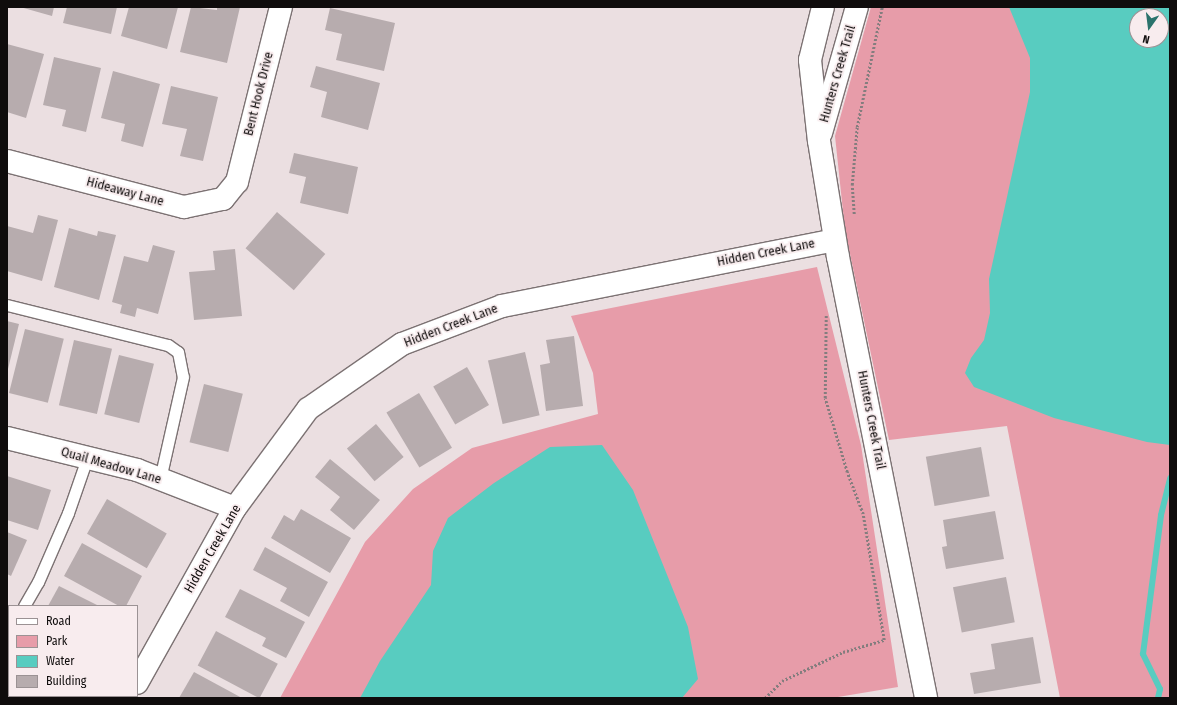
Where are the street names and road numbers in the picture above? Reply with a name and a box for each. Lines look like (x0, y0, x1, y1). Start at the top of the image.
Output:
street label: Hunters Creek Trail (817, 24, 859, 124)
street label: Bent Hook Drive (241, 50, 277, 138)
street label: Hideaway Lane (85, 174, 165, 210)
street label: Hidden Creek Lane (716, 236, 816, 270)
street label: Hidden Creek Lane (402, 301, 500, 351)
street label: Hunters Creek Trail (854, 369, 888, 471)
street label: Quail Meadow Lane (59, 444, 163, 488)
street label: Hidden Creek Lane (181, 502, 245, 596)

